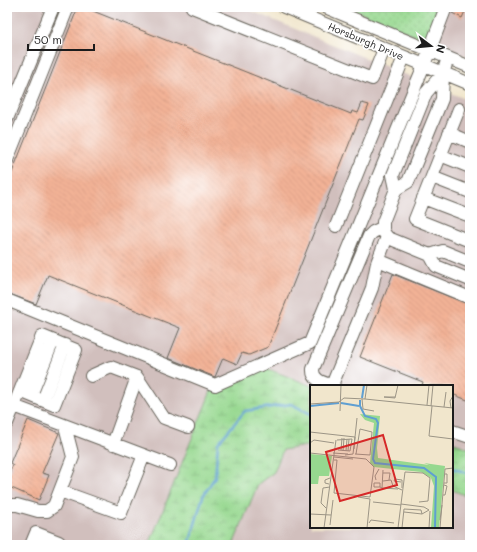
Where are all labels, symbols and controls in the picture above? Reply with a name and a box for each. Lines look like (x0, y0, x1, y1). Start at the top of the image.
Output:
street label: Horsburgh Drive (326, 19, 406, 63)
scale bar (28, 26, 94, 52)
north arrow (411, 26, 451, 66)
text: 50 m (34, 31, 62, 47)
text: N (433, 43, 449, 55)
inset map (310, 385, 453, 528)

